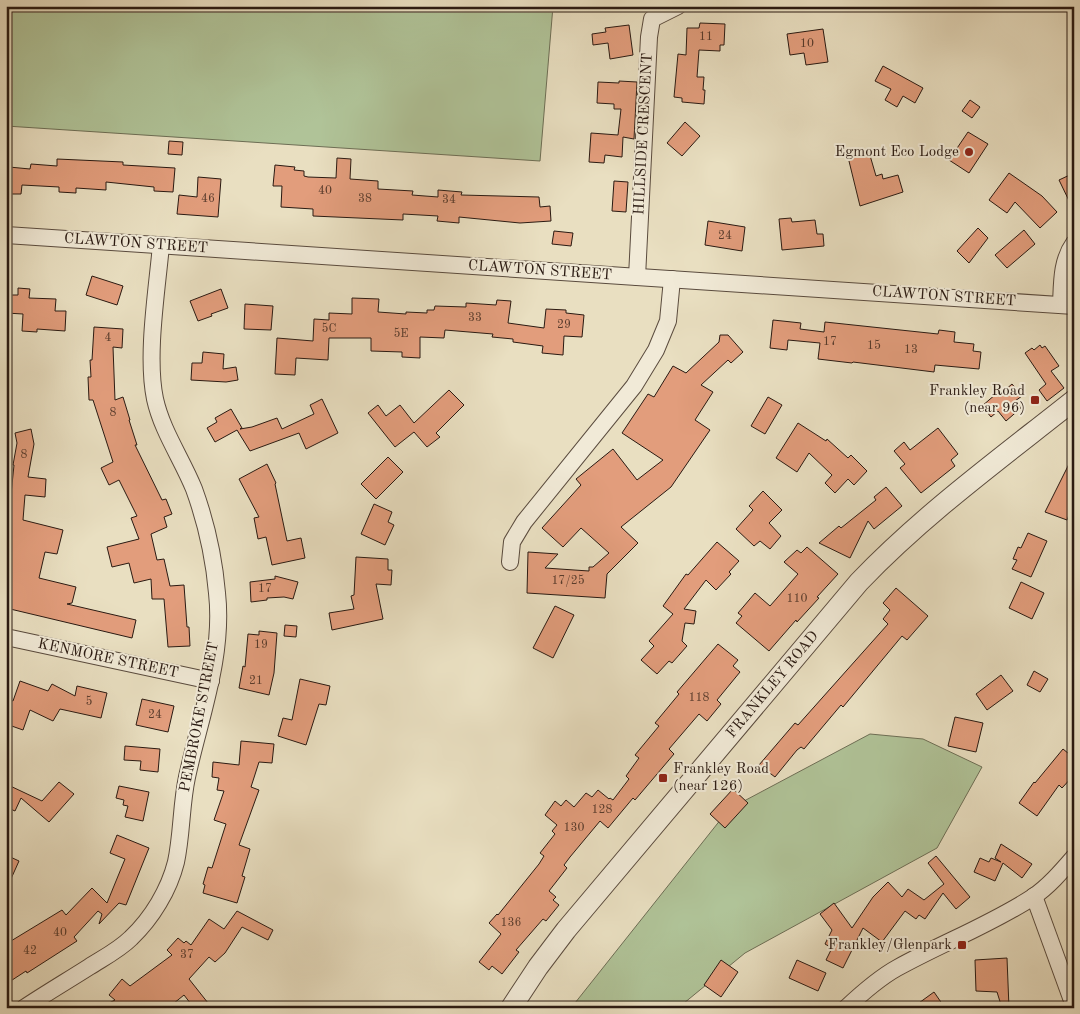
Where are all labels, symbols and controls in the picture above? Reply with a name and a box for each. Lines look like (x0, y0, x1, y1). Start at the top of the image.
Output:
house number: 11 (699, 31, 713, 43)
house number: 10 (800, 38, 814, 50)
street label: HILLSIDE CRESCENT (632, 53, 656, 215)
place label: Egmont Eco Lodge (835, 145, 959, 160)
marker: Egmont Eco Lodge (963, 146, 975, 158)
house number: 40 (318, 185, 332, 197)
house number: 46 (201, 193, 215, 205)
house number: 38 (358, 193, 372, 205)
house number: 34 (442, 194, 456, 206)
house number: 24 (718, 230, 732, 242)
street label: CLAWTON STREET (64, 231, 208, 257)
street label: CLAWTON STREET (468, 258, 612, 284)
street label: CLAWTON STREET (872, 284, 1016, 310)
house number: 33 (468, 312, 482, 324)
house number: 29 (557, 319, 571, 331)
house number: 5C (321, 322, 337, 335)
house number: 5E (393, 327, 409, 340)
house number: 4 (105, 332, 112, 344)
house number: 17 (823, 336, 837, 348)
house number: 15 (867, 339, 881, 352)
house number: 13 (904, 344, 918, 356)
place label: Frankley Road (near 96) (929, 384, 1025, 416)
marker: Frankley Road (near 96) (1029, 394, 1041, 406)
house number: 8 (110, 407, 117, 419)
house number: 8 (21, 449, 28, 461)
house number: 17/25 (551, 574, 585, 587)
house number: 17 (258, 583, 272, 595)
house number: 110 (787, 593, 807, 605)
street label: FRANKLEY ROAD (724, 629, 822, 741)
street label: KENMORE STREET (36, 637, 180, 681)
house number: 19 (254, 639, 268, 651)
street label: PEMBROKE STREET (178, 641, 222, 793)
house number: 21 (249, 675, 263, 687)
house number: 118 (689, 692, 709, 704)
house number: 5 (86, 695, 93, 708)
house number: 24 (148, 709, 162, 721)
place label: Frankley Road (near 126) (673, 762, 769, 794)
marker: Frankley Road (near 126) (657, 772, 669, 784)
house number: 128 (592, 804, 612, 816)
house number: 130 (564, 822, 584, 834)
house number: 136 (501, 917, 521, 929)
house number: 40 (53, 927, 67, 939)
place label: Frankley/Glenpark (828, 938, 952, 953)
marker: Frankley/Glenpark (956, 939, 968, 951)
house number: 42 (23, 945, 37, 957)
house number: 37 (180, 949, 194, 961)

